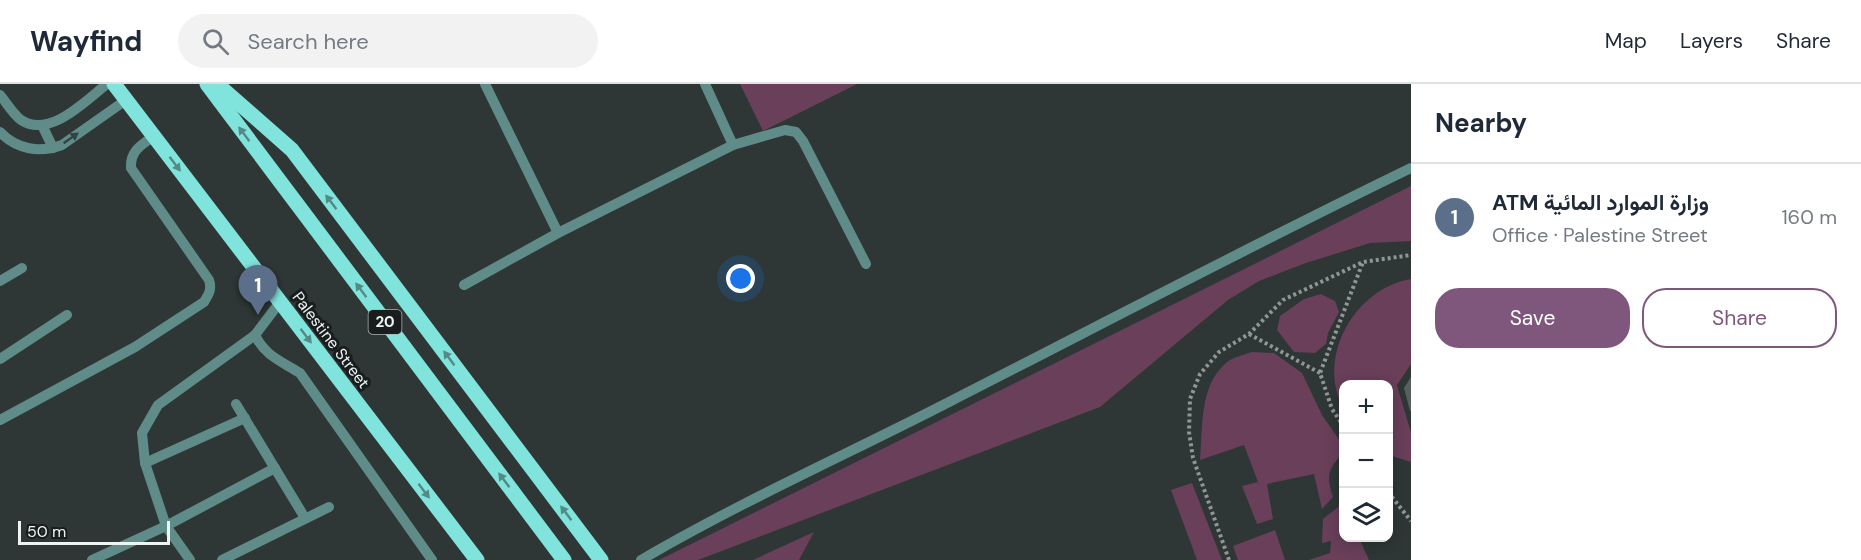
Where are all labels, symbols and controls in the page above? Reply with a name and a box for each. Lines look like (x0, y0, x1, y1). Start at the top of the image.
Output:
search box (178, 14, 598, 68)
text: Wayfind (30, 23, 142, 60)
icon: search (199, 25, 232, 58)
text: Search here (247, 27, 369, 56)
text: Map (1605, 27, 1647, 55)
text: Layers (1680, 27, 1743, 55)
text: Share (1776, 27, 1831, 55)
text: Nearby (1435, 106, 1527, 140)
one-way arrow (238, 126, 251, 142)
one-way arrow (63, 132, 79, 144)
one-way arrow (169, 155, 181, 171)
text: ATM وزارة الموارد المائية (1492, 188, 1709, 217)
one-way arrow (325, 194, 337, 210)
text: 1 (1451, 204, 1458, 230)
text: 160 m (1781, 204, 1837, 230)
text: Office · Palestine Street (1492, 222, 1708, 248)
your location (726, 264, 755, 293)
pin: 1 (238, 266, 278, 315)
one-way arrow (355, 282, 368, 298)
street label: Palestine Street (288, 287, 374, 393)
button: Save (1435, 288, 1630, 348)
button: Share (1642, 288, 1837, 348)
road number: 20 (368, 310, 402, 334)
one-way arrow (299, 328, 311, 343)
one-way arrow (443, 350, 455, 365)
map controls (1339, 380, 1393, 542)
button: + (1339, 380, 1393, 434)
button: − (1339, 434, 1393, 488)
one-way arrow (498, 472, 510, 487)
one-way arrow (418, 482, 430, 498)
button: layers (1339, 488, 1393, 542)
one-way arrow (560, 506, 572, 522)
scale bar (18, 518, 170, 546)
text: 50 m (27, 521, 66, 542)

